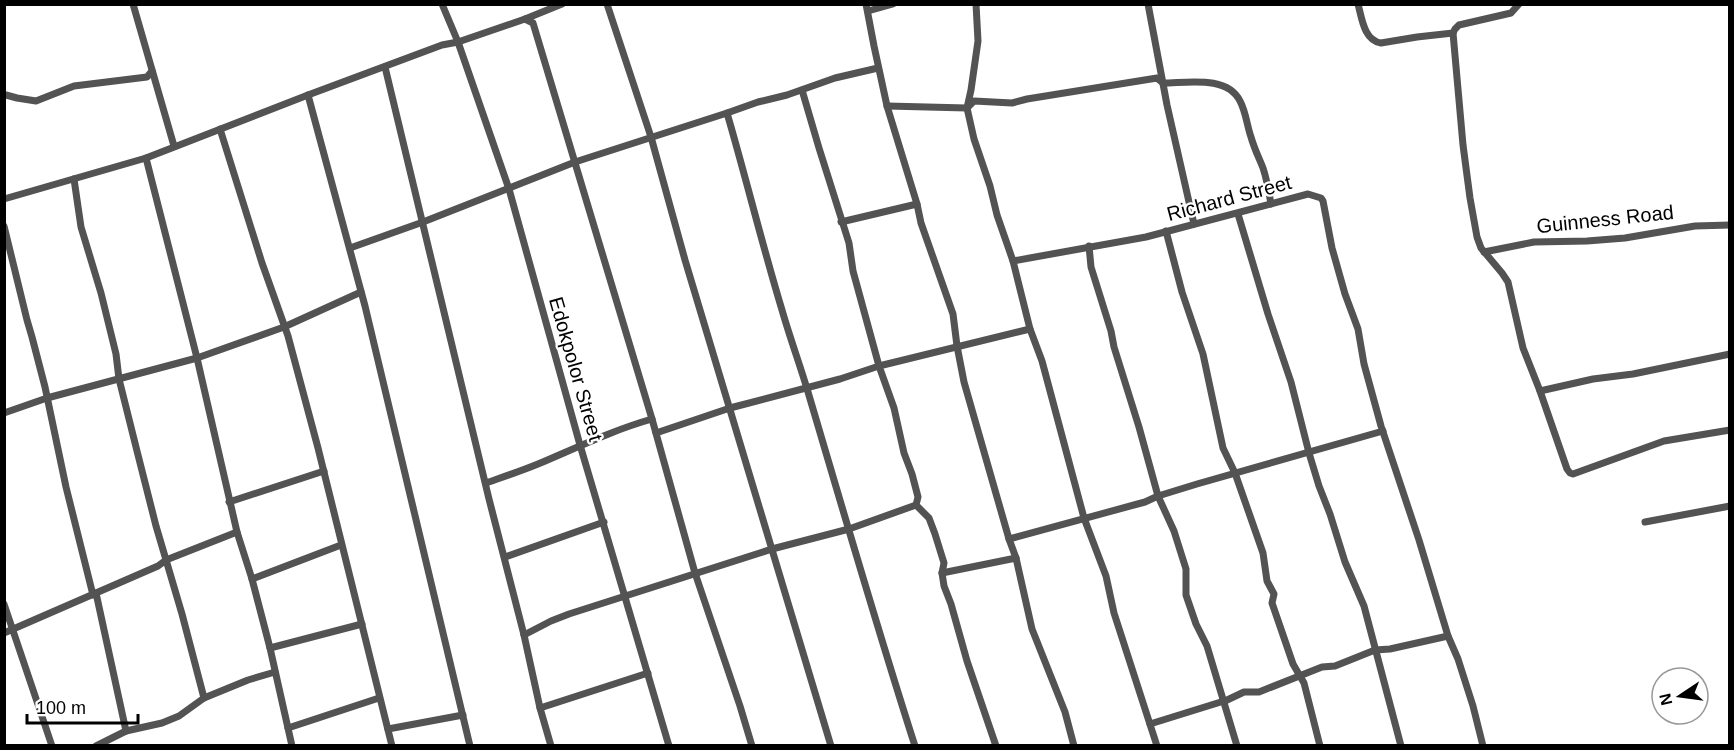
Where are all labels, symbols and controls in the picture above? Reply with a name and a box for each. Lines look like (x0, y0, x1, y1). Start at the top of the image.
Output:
street label: Richard Street (1164, 171, 1294, 225)
street label: Guinness Road (1535, 201, 1675, 237)
street label: Edokpolor Street (545, 294, 607, 444)
north arrow (1650, 666, 1710, 726)
scale bar (27, 687, 138, 725)
text: N (1656, 692, 1675, 707)
text: 100 m (36, 698, 86, 718)

